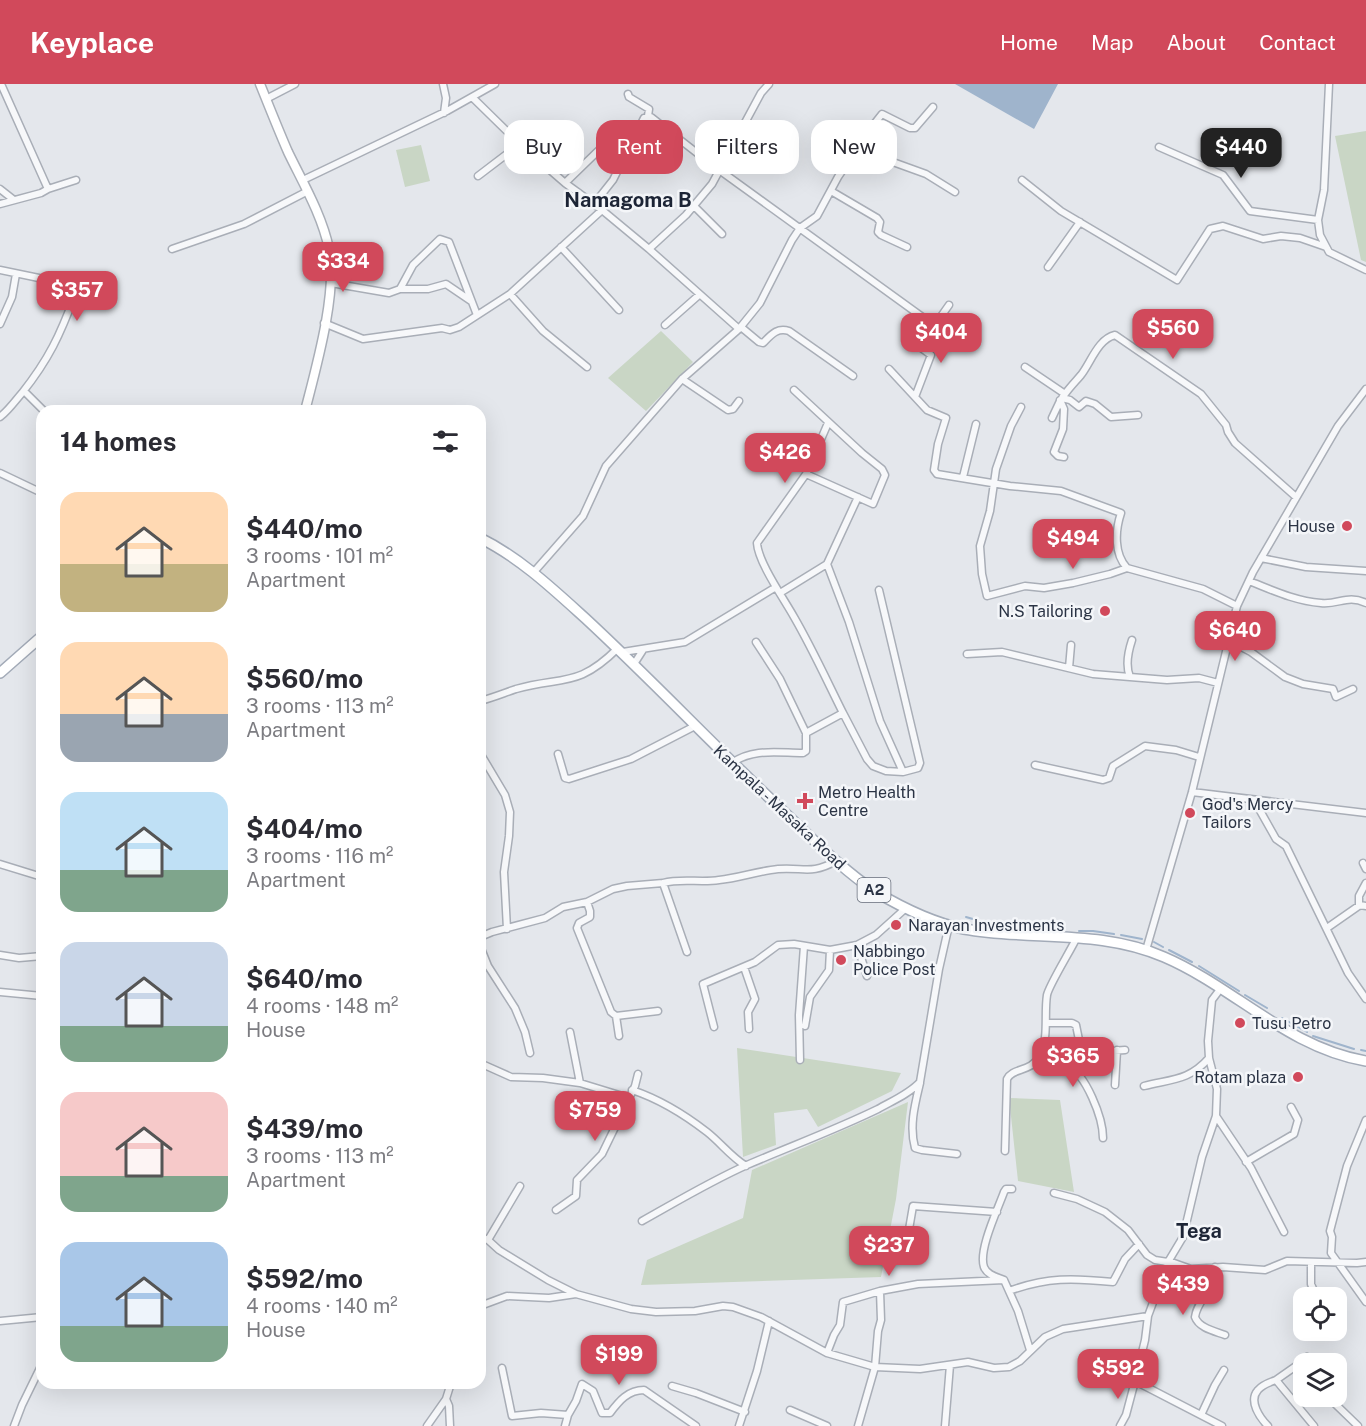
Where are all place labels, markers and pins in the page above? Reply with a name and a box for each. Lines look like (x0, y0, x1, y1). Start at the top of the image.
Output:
pin: $440 (1205, 128, 1277, 179)
pin: $334 (307, 242, 379, 293)
pin: $357 (41, 271, 113, 322)
pin: $560 (1137, 309, 1209, 360)
pin: $404 (905, 313, 977, 364)
pin: $426 (749, 433, 821, 484)
place label: House (1287, 517, 1335, 536)
pin: $494 (1037, 519, 1109, 570)
marker: House (1340, 519, 1354, 533)
place label: N.S Tailoring (998, 602, 1093, 621)
marker: N.S Tailoring (1098, 604, 1112, 618)
pin: $640 (1199, 611, 1271, 662)
place label: Metro Health Centre (818, 783, 916, 820)
marker: Metro Health Centre (796, 792, 814, 810)
place label: God's Mercy Tailors (1202, 795, 1294, 832)
marker: God's Mercy Tailors (1183, 806, 1197, 820)
place label: Narayan Investments (908, 916, 1064, 935)
marker: Narayan Investments (889, 918, 903, 932)
place label: Nabbingo Police Post (853, 942, 936, 979)
marker: Nabbingo Police Post (834, 953, 848, 967)
place label: Tusu Petro (1252, 1014, 1331, 1033)
marker: Tusu Petro (1233, 1016, 1247, 1030)
pin: $365 (1037, 1037, 1109, 1088)
place label: Rotam plaza (1194, 1068, 1286, 1087)
marker: Rotam plaza (1291, 1070, 1305, 1084)
pin: $759 (559, 1091, 631, 1142)
pin: $237 (853, 1226, 925, 1277)
pin: $439 (1147, 1265, 1219, 1316)
pin: $199 (583, 1335, 655, 1386)
pin: $592 (1082, 1349, 1154, 1400)

